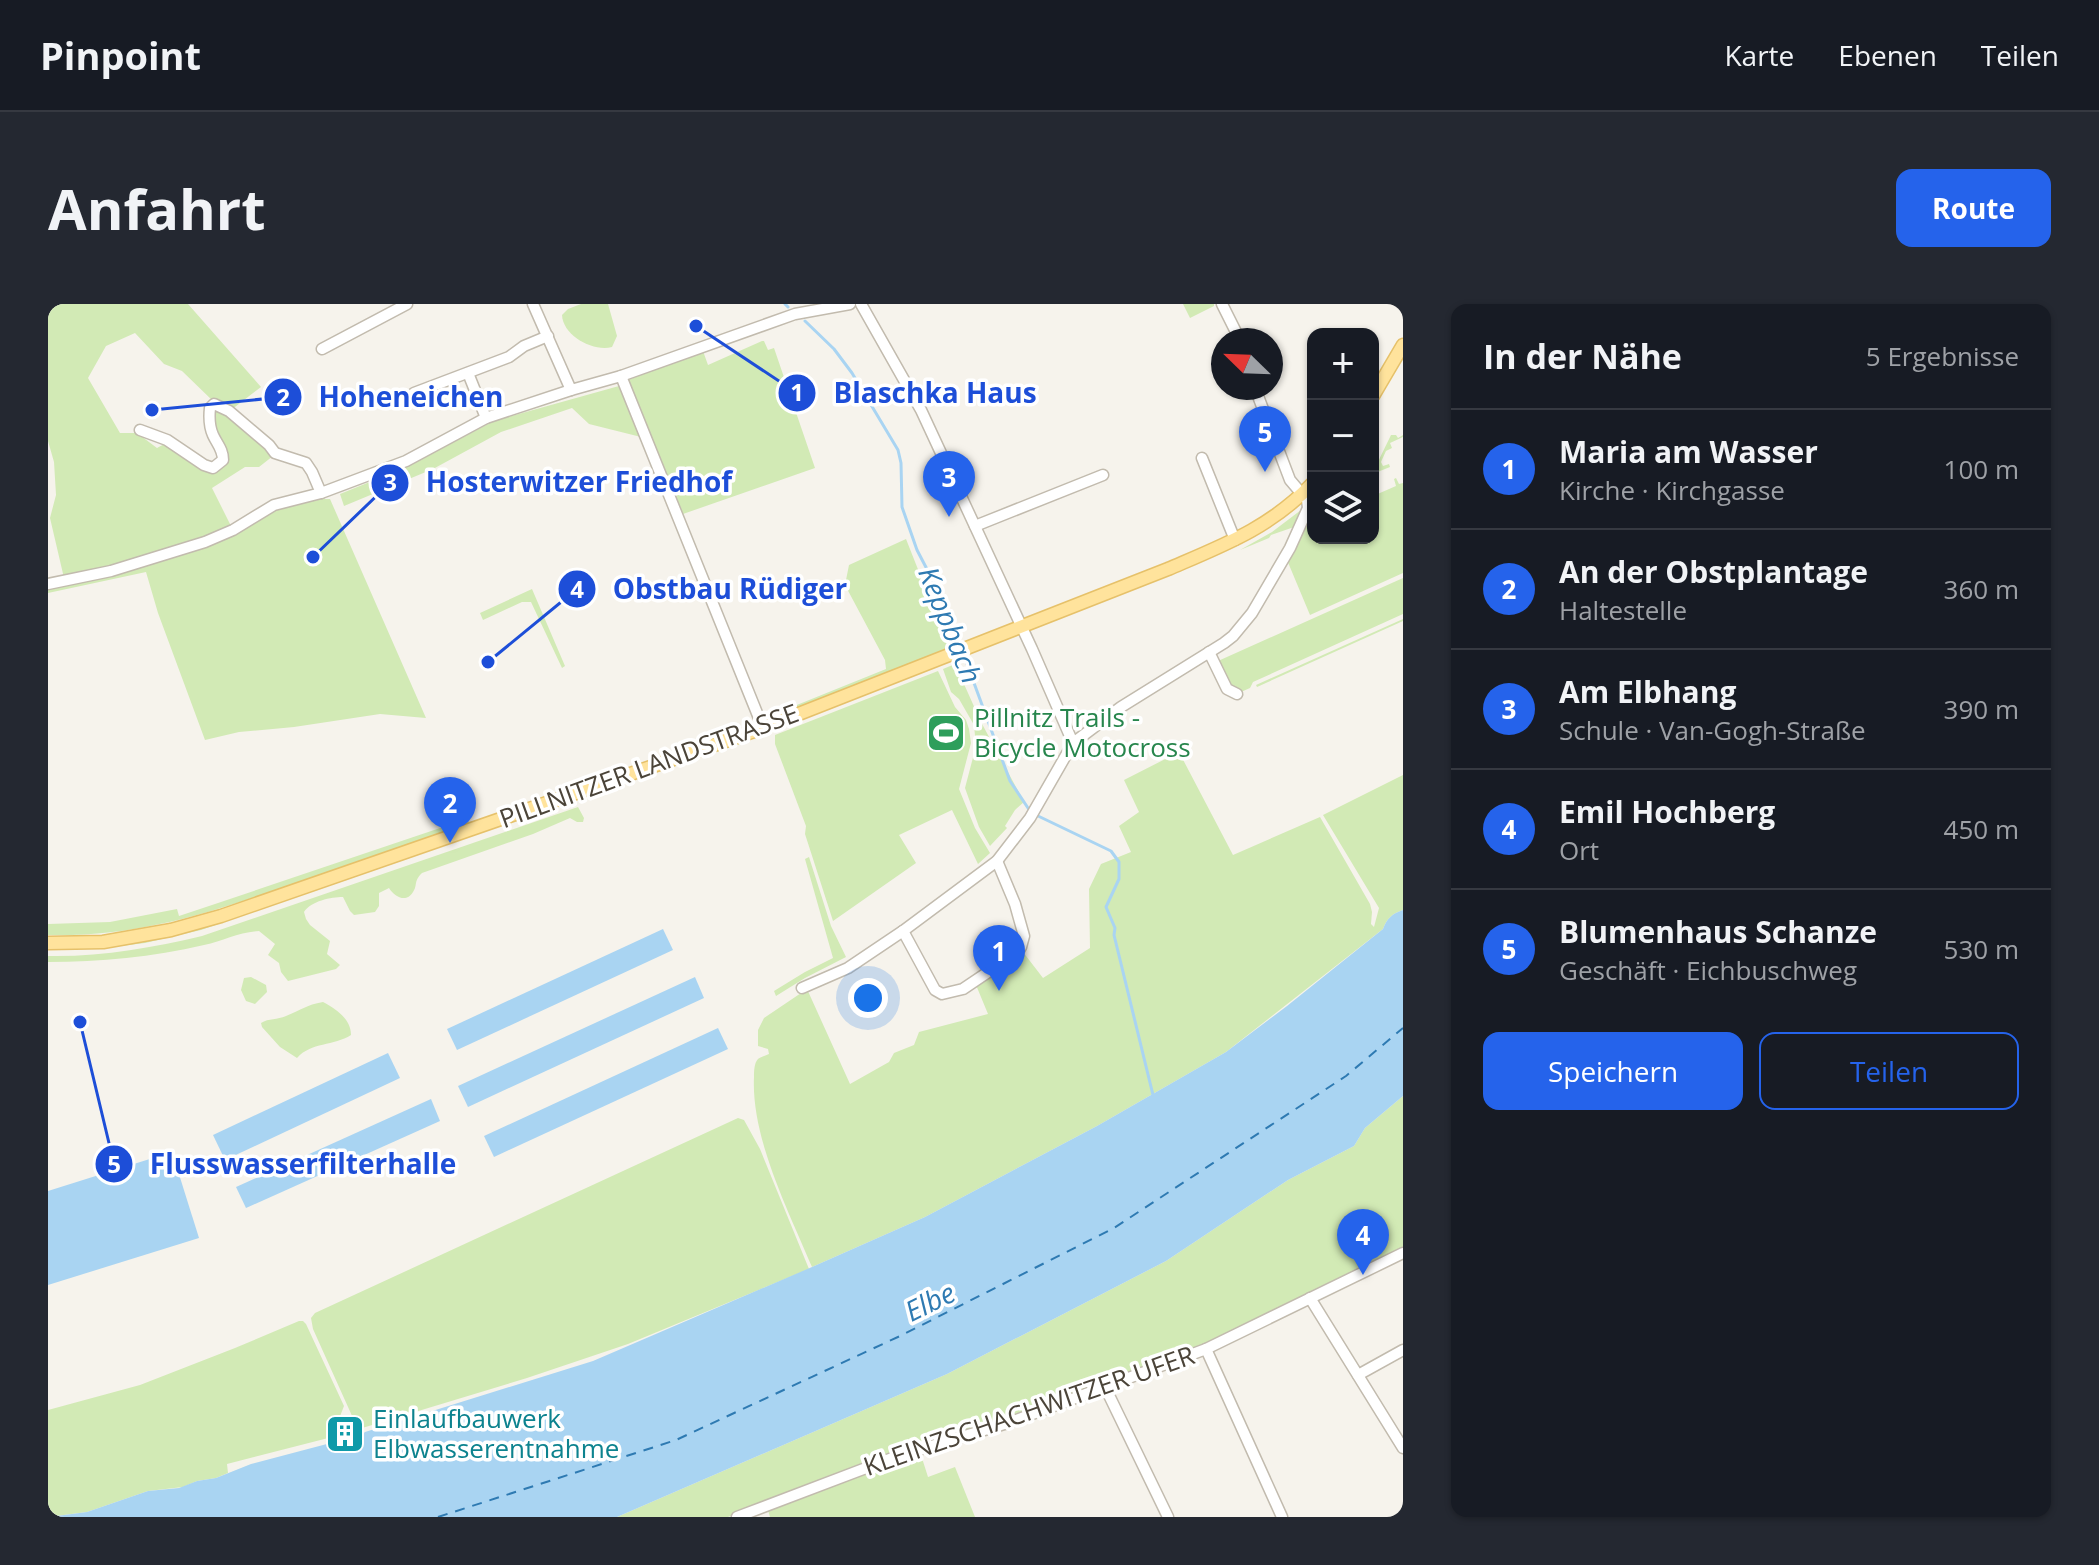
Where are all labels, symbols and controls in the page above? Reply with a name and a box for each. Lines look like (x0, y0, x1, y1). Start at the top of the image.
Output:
text: Pinpoint (40, 29, 201, 81)
text: Karte (1724, 36, 1794, 74)
text: Ebenen (1838, 36, 1937, 74)
text: Teilen (1981, 36, 2059, 74)
button: Route (1896, 169, 2051, 247)
text: Anfahrt (48, 170, 266, 246)
north arrow (1211, 328, 1283, 400)
map controls (1307, 328, 1379, 544)
button: + (1307, 328, 1379, 400)
text: In der Nähe (1483, 333, 1682, 379)
text: 5 Ergebnisse (1866, 338, 2019, 374)
callout: Blaschka Haus (777, 367, 1052, 419)
callout: Hoheneichen (263, 371, 520, 423)
text: Blaschka Haus (833, 373, 1037, 411)
text: 1 (790, 375, 804, 408)
text: Hoheneichen (319, 377, 503, 415)
text: 2 (276, 380, 290, 413)
button: − (1307, 400, 1379, 472)
pin: 5 (1239, 406, 1291, 472)
text: Maria am Wasser (1559, 431, 1818, 472)
pin: 3 (923, 451, 975, 517)
text: 1 (1502, 451, 1516, 487)
text: 100 m (1944, 451, 2019, 487)
callout: Hosterwitzer Friedhof (370, 457, 748, 509)
text: Hosterwitzer Friedhof (426, 462, 734, 500)
text: 3 (383, 465, 397, 498)
button: layers (1307, 472, 1379, 544)
text: Kirche · Kirchgasse (1559, 472, 1785, 508)
text: An der Obstplantage (1559, 551, 1868, 592)
water label: Keppbach (910, 561, 992, 689)
callout: Obstbau Rüdiger (557, 563, 863, 615)
text: Obstbau Rüdiger (613, 569, 848, 607)
text: 2 (1502, 571, 1516, 607)
text: 360 m (1944, 571, 2019, 607)
text: 4 (570, 572, 584, 605)
text: Haltestelle (1559, 592, 1687, 628)
text: Am Elbhang (1559, 671, 1736, 712)
text: 3 (1502, 691, 1516, 727)
text: 390 m (1944, 691, 2019, 727)
street label: PILLNITZER LANDSTRASSE (494, 694, 803, 836)
place label: Pillnitz Trails - Bicycle Motocross (974, 699, 1191, 765)
sports icon: Pillnitz Trails - Bicycle Motocross (925, 712, 967, 754)
text: Schule · Van-Gogh-Straße (1559, 712, 1866, 748)
pin: 2 (424, 777, 476, 843)
text: Emil Hochberg (1559, 791, 1775, 832)
text: 4 (1502, 811, 1516, 847)
text: 450 m (1944, 811, 2019, 847)
text: Ort (1559, 832, 1599, 868)
text: Blumenhaus Schanze (1559, 911, 1877, 952)
pin: 1 (973, 925, 1025, 991)
text: 5 (1502, 931, 1516, 967)
text: 530 m (1944, 931, 2019, 967)
text: Geschäft · Eichbuschweg (1559, 952, 1857, 988)
your location (848, 978, 888, 1018)
button: Speichern (1483, 1032, 1743, 1110)
button: Teilen (1759, 1032, 2019, 1110)
callout: Flusswasserfilterhalle (94, 1138, 472, 1190)
text: Flusswasserfilterhalle (150, 1144, 456, 1182)
text: 5 (107, 1147, 121, 1180)
pin: 4 (1337, 1209, 1389, 1275)
water label: Elbe (898, 1273, 961, 1330)
street label: KLEINZSCHACHWITZER UFER (858, 1336, 1199, 1484)
place label: Einlaufbauwerk Elbwasserentnahme (373, 1400, 619, 1466)
building icon: Einlaufbauwerk Elbwasserentnahme (324, 1413, 366, 1455)

